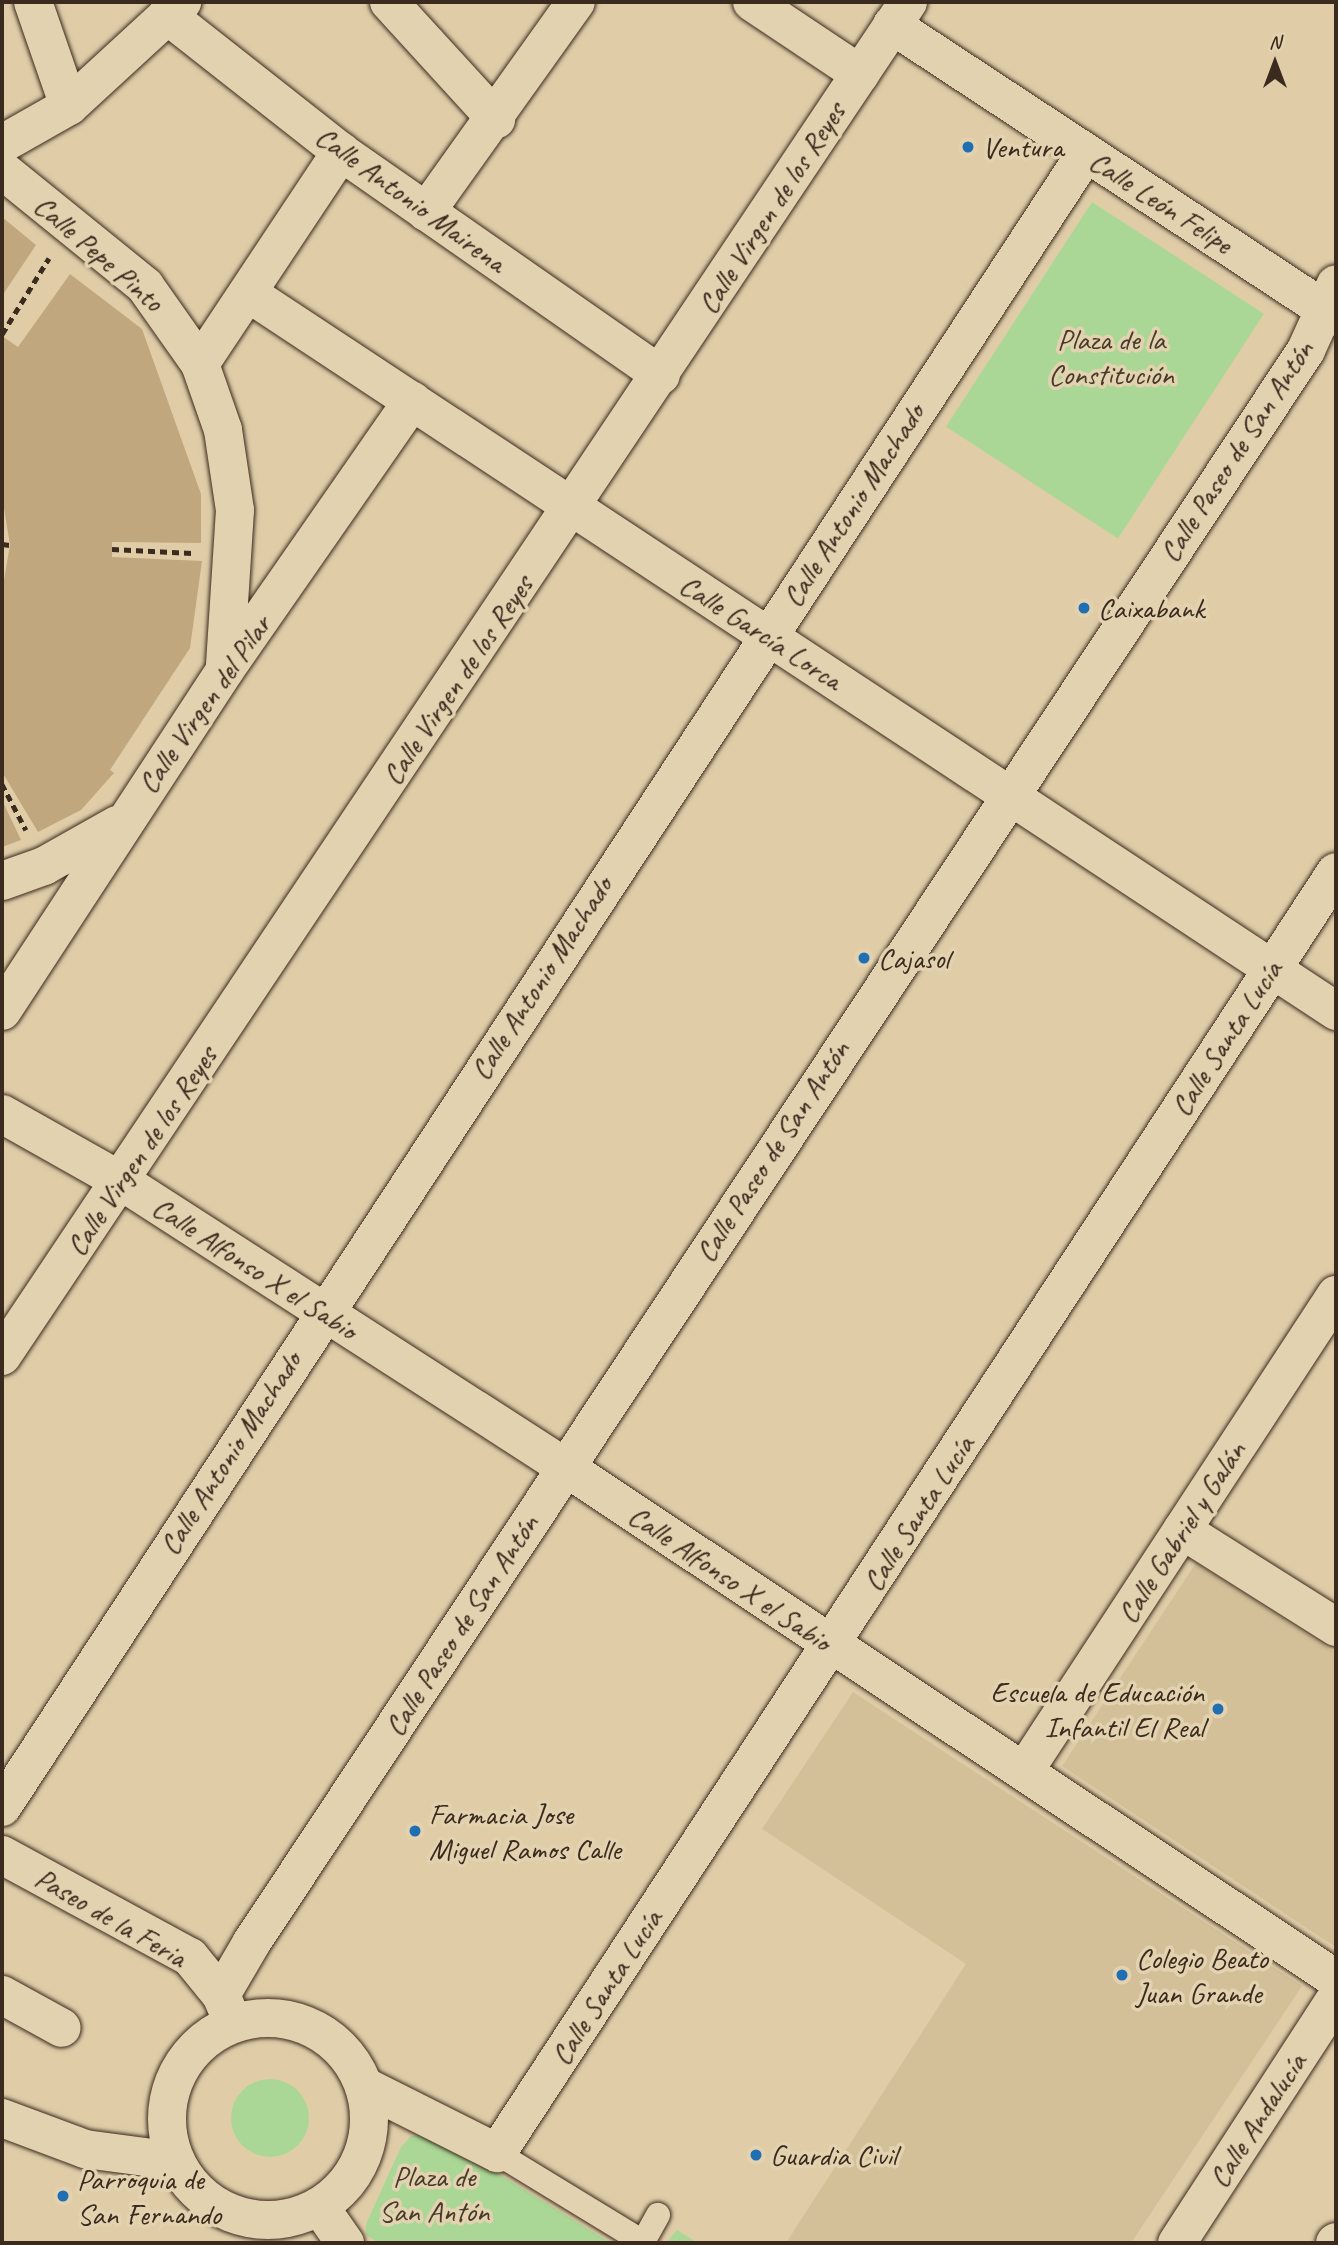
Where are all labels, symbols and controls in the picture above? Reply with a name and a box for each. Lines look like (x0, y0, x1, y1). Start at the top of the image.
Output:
north arrow (1240, 28, 1310, 98)
text: N (1269, 30, 1281, 54)
street label: Calle Virgen de los Reyes (689, 96, 853, 320)
street label: Calle Antonio Mairena (308, 118, 514, 280)
place label: Ventura (982, 129, 1063, 165)
marker: Ventura (960, 139, 976, 155)
street label: Calle León Felipe (1083, 142, 1239, 262)
street label: Calle Pepe Pinto (27, 187, 171, 319)
park label: Plaza de la Constitución (1048, 321, 1174, 392)
street label: Calle Paseo de San Antón (1151, 333, 1321, 569)
street label: Calle Antonio Machado (774, 397, 932, 613)
street label: Calle García Lorca (673, 566, 849, 698)
street label: Calle Virgen de los Reyes (374, 569, 540, 791)
place label: Caixabank (1098, 590, 1204, 626)
marker: Caixabank (1076, 600, 1092, 616)
street label: Calle Virgen del Pilar (130, 608, 278, 800)
street label: Calle Antonio Machado (462, 870, 620, 1086)
place label: Cajasol (878, 940, 949, 976)
marker: Cajasol (856, 950, 872, 966)
street label: Calle Santa Lucía (1163, 954, 1289, 1122)
street label: Calle Paseo de San Antón (687, 1033, 857, 1269)
street label: Calle Virgen de los Reyes (58, 1040, 224, 1262)
street label: Calle Alfonso X el Sabio (146, 1188, 364, 1348)
street label: Calle Antonio Machado (151, 1345, 309, 1561)
street label: Calle Santa Lucía (855, 1429, 981, 1597)
street label: Calle Gabriel y Galán (1109, 1434, 1253, 1630)
street label: Calle Alfonso X el Sabio (622, 1497, 838, 1659)
street label: Calle Paseo de San Antón (376, 1507, 546, 1743)
place label: Escuela de Educación Infantil El Real (991, 1674, 1204, 1744)
marker: Escuela de Educación Infantil El Real (1210, 1701, 1226, 1717)
place label: Farmacia Jose Miguel Ramos Calle (429, 1796, 621, 1867)
marker: Farmacia Jose Miguel Ramos Calle (407, 1823, 423, 1839)
street label: Paseo de la Feria (29, 1859, 193, 1975)
street label: Calle Santa Lucía (543, 1903, 669, 2071)
place label: Colegio Beato Juan Grande (1136, 1940, 1268, 2010)
marker: Colegio Beato Juan Grande (1114, 1967, 1130, 1983)
street label: Calle Andalucía (1200, 2046, 1314, 2194)
place label: Guardia Civil (770, 2137, 897, 2173)
marker: Guardia Civil (748, 2147, 764, 2163)
park label: Plaza de San Antón (379, 2158, 489, 2228)
place label: Parroquia de San Fernando (77, 2161, 220, 2232)
marker: Parroquia de San Fernando (55, 2188, 71, 2204)

